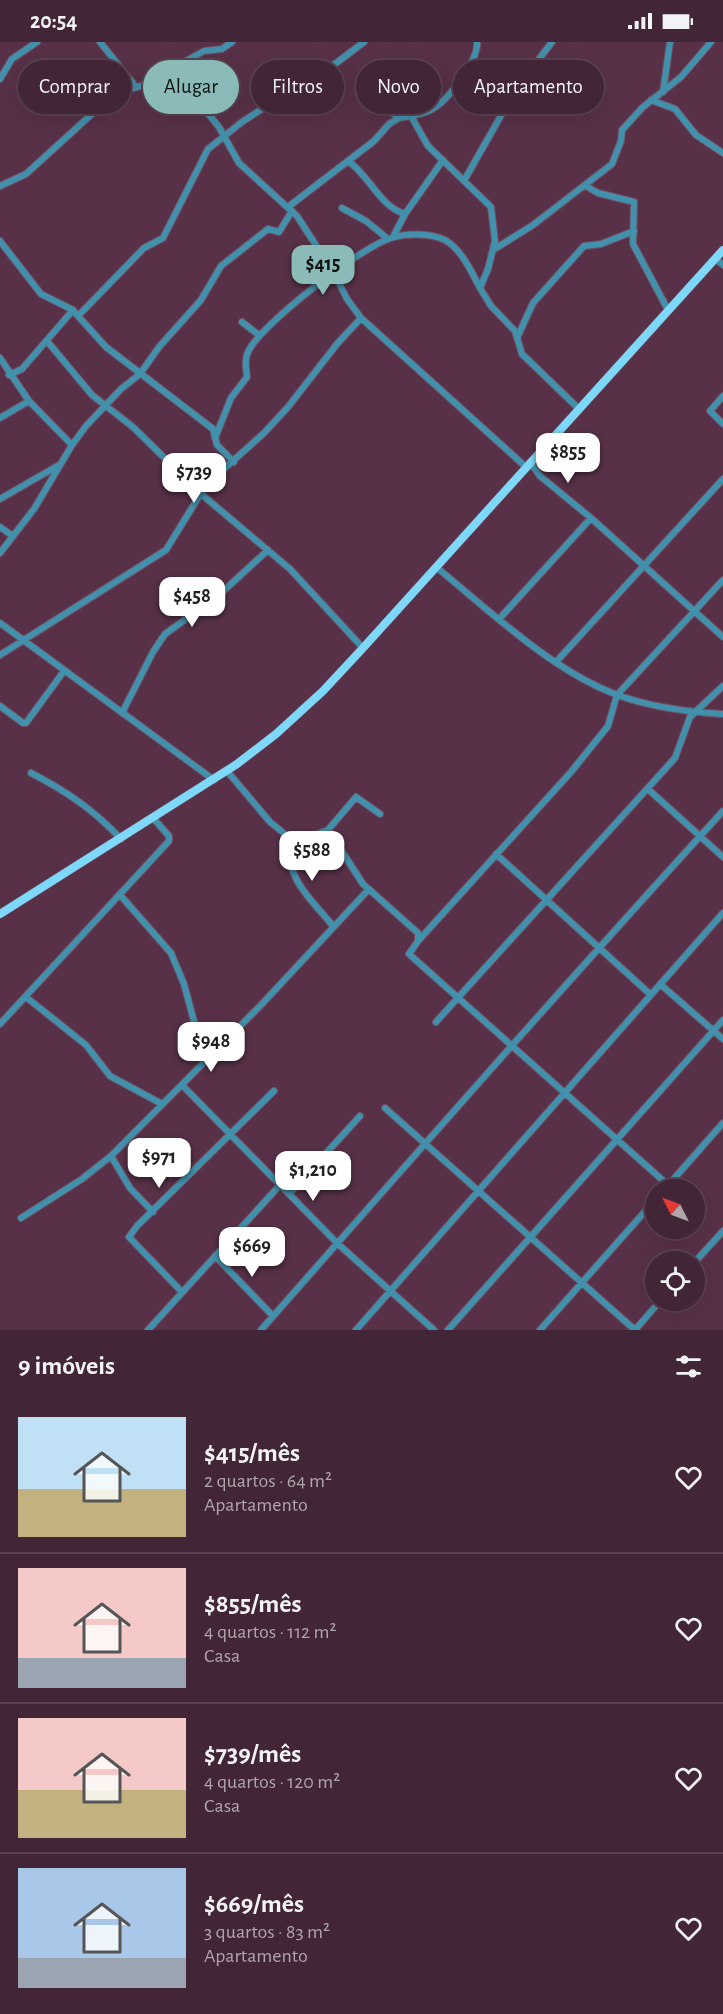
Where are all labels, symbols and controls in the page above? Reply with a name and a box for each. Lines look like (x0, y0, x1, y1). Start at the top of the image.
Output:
text: 20:54 (30, 10, 77, 32)
chip: Comprar (18, 60, 131, 114)
chip: Alugar (143, 60, 239, 114)
chip: Filtros (251, 60, 344, 114)
chip: Novo (356, 60, 441, 114)
chip: Apartamento (453, 60, 604, 114)
pin: $415 (287, 245, 359, 296)
text: $415 (306, 254, 340, 274)
pin: $855 (532, 433, 604, 484)
text: $855 (550, 442, 586, 462)
pin: $739 (158, 453, 230, 504)
text: $739 (176, 462, 212, 482)
pin: $458 (156, 577, 228, 628)
text: $458 (173, 586, 211, 606)
pin: $588 (276, 831, 348, 882)
text: $588 (293, 840, 331, 860)
pin: $948 (175, 1022, 247, 1073)
text: $948 (192, 1031, 230, 1051)
pin: $971 (123, 1138, 195, 1189)
text: $971 (142, 1147, 176, 1167)
pin: $1,210 (264, 1151, 362, 1202)
text: $1,210 (289, 1160, 337, 1180)
north arrow (645, 1179, 705, 1239)
map controls (645, 1179, 705, 1311)
pin: $669 (216, 1227, 288, 1278)
text: $669 (233, 1236, 271, 1256)
button: locate (645, 1251, 705, 1311)
icon: filters (672, 1350, 705, 1383)
text: 9 imóveis (18, 1353, 115, 1379)
text: $415/mês (204, 1440, 300, 1466)
icon: home (66, 1441, 138, 1513)
icon: heart (672, 1461, 705, 1494)
text: 2 quartos · 64 m² (204, 1471, 332, 1491)
text: Apartamento (204, 1495, 308, 1515)
text: $855/mês (204, 1591, 302, 1617)
icon: home (66, 1592, 138, 1664)
icon: heart (672, 1612, 705, 1645)
text: 4 quartos · 112 m² (204, 1622, 336, 1642)
text: Casa (204, 1646, 240, 1666)
text: $739/mês (204, 1741, 301, 1767)
icon: home (66, 1742, 138, 1814)
icon: heart (672, 1762, 705, 1795)
text: 4 quartos · 120 m² (204, 1772, 340, 1792)
text: Casa (204, 1796, 240, 1816)
text: $669/mês (204, 1891, 304, 1917)
icon: home (66, 1892, 138, 1964)
icon: heart (672, 1912, 705, 1945)
text: 3 quartos · 83 m² (204, 1922, 330, 1942)
text: Apartamento (204, 1946, 308, 1966)

